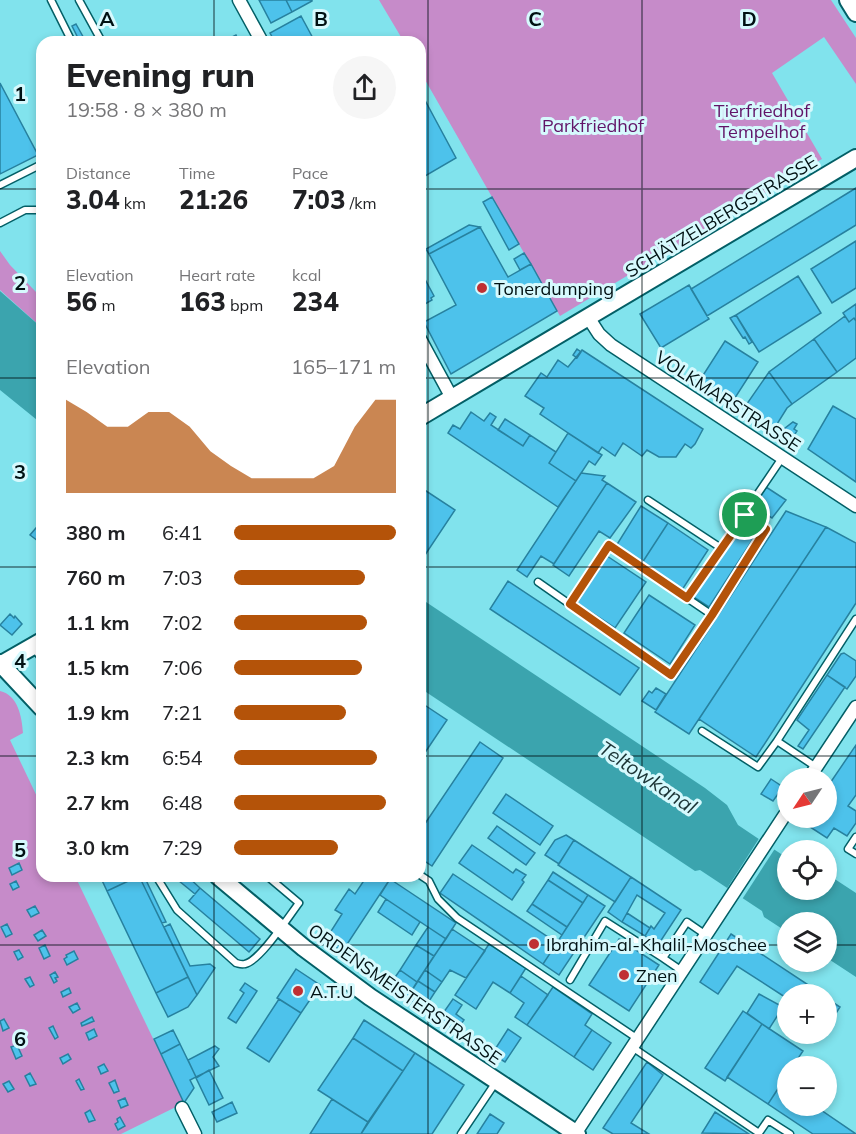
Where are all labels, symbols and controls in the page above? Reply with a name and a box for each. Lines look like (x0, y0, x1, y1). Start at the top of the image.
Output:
text: A (100, 6, 115, 31)
text: B (314, 6, 328, 31)
text: C (528, 6, 542, 31)
text: D (741, 6, 757, 31)
text: Evening run (66, 54, 255, 95)
button: share (333, 56, 396, 119)
text: 1 (14, 81, 26, 106)
text: 19:58 · 8 × 380 m (66, 97, 227, 122)
park label: Tierfriedhof Tempelhof (714, 99, 811, 143)
park label: Parkfriedhof (542, 114, 645, 137)
street label: SCHÄTZELBERGSTRASSE (621, 150, 821, 282)
text: Distance (66, 163, 131, 183)
text: Time (179, 163, 215, 183)
text: Pace (292, 163, 328, 183)
text: 3.04 (66, 183, 120, 216)
text: 21:26 (179, 183, 248, 216)
text: 7:03 (292, 183, 346, 216)
text: km (120, 193, 146, 213)
text: /km (346, 193, 377, 213)
text: Elevation (66, 265, 134, 285)
text: Heart rate (179, 265, 255, 285)
text: kcal (292, 265, 321, 285)
text: 2 (14, 270, 26, 295)
place label: Tonerdumping (494, 277, 614, 300)
marker: Tonerdumping (475, 281, 489, 295)
text: 56 (66, 285, 97, 318)
text: 163 (179, 285, 226, 318)
text: 234 (292, 285, 339, 318)
text: m (97, 295, 115, 315)
text: bpm (226, 295, 263, 315)
street label: VOLKMARSTRASSE (651, 345, 805, 457)
text: Elevation (66, 354, 151, 379)
text: 165–171 m (291, 354, 396, 379)
text: 3 (14, 459, 26, 484)
pin (719, 489, 770, 540)
icon: arrive (728, 498, 761, 531)
text: 380 m (66, 520, 125, 545)
text: 6:41 (162, 520, 203, 545)
text: 760 m (66, 565, 125, 590)
text: 7:03 (162, 565, 203, 590)
text: 1.1 km (66, 610, 129, 635)
text: 7:02 (162, 610, 203, 635)
text: 4 (14, 648, 26, 673)
text: 1.5 km (66, 655, 129, 680)
text: 7:06 (162, 655, 203, 680)
text: 1.9 km (66, 700, 129, 725)
text: 7:21 (162, 700, 203, 725)
water label: Teltowkanal (594, 735, 702, 819)
text: 2.3 km (66, 745, 129, 770)
text: 6:54 (162, 745, 203, 770)
north arrow (777, 768, 837, 828)
map controls (777, 768, 837, 1116)
text: 2.7 km (66, 790, 129, 815)
text: 6:48 (162, 790, 203, 815)
text: 3.0 km (66, 835, 129, 860)
text: 7:29 (162, 835, 203, 860)
text: 5 (14, 837, 26, 862)
button: locate (777, 840, 837, 900)
button: layers (777, 912, 837, 972)
street label: ORDENSMEISTERSTRASSE (304, 918, 506, 1070)
place label: Ibrahim-al-Khalil-Moschee (546, 933, 767, 956)
marker: Ibrahim-al-Khalil-Moschee (527, 937, 541, 951)
place label: Znen (636, 964, 678, 987)
marker: Znen (617, 968, 631, 982)
place label: A.T.U (310, 980, 353, 1003)
marker: A.T.U (291, 984, 305, 998)
button: + (777, 984, 837, 1044)
text: 6 (14, 1026, 26, 1051)
button: − (777, 1056, 837, 1116)

